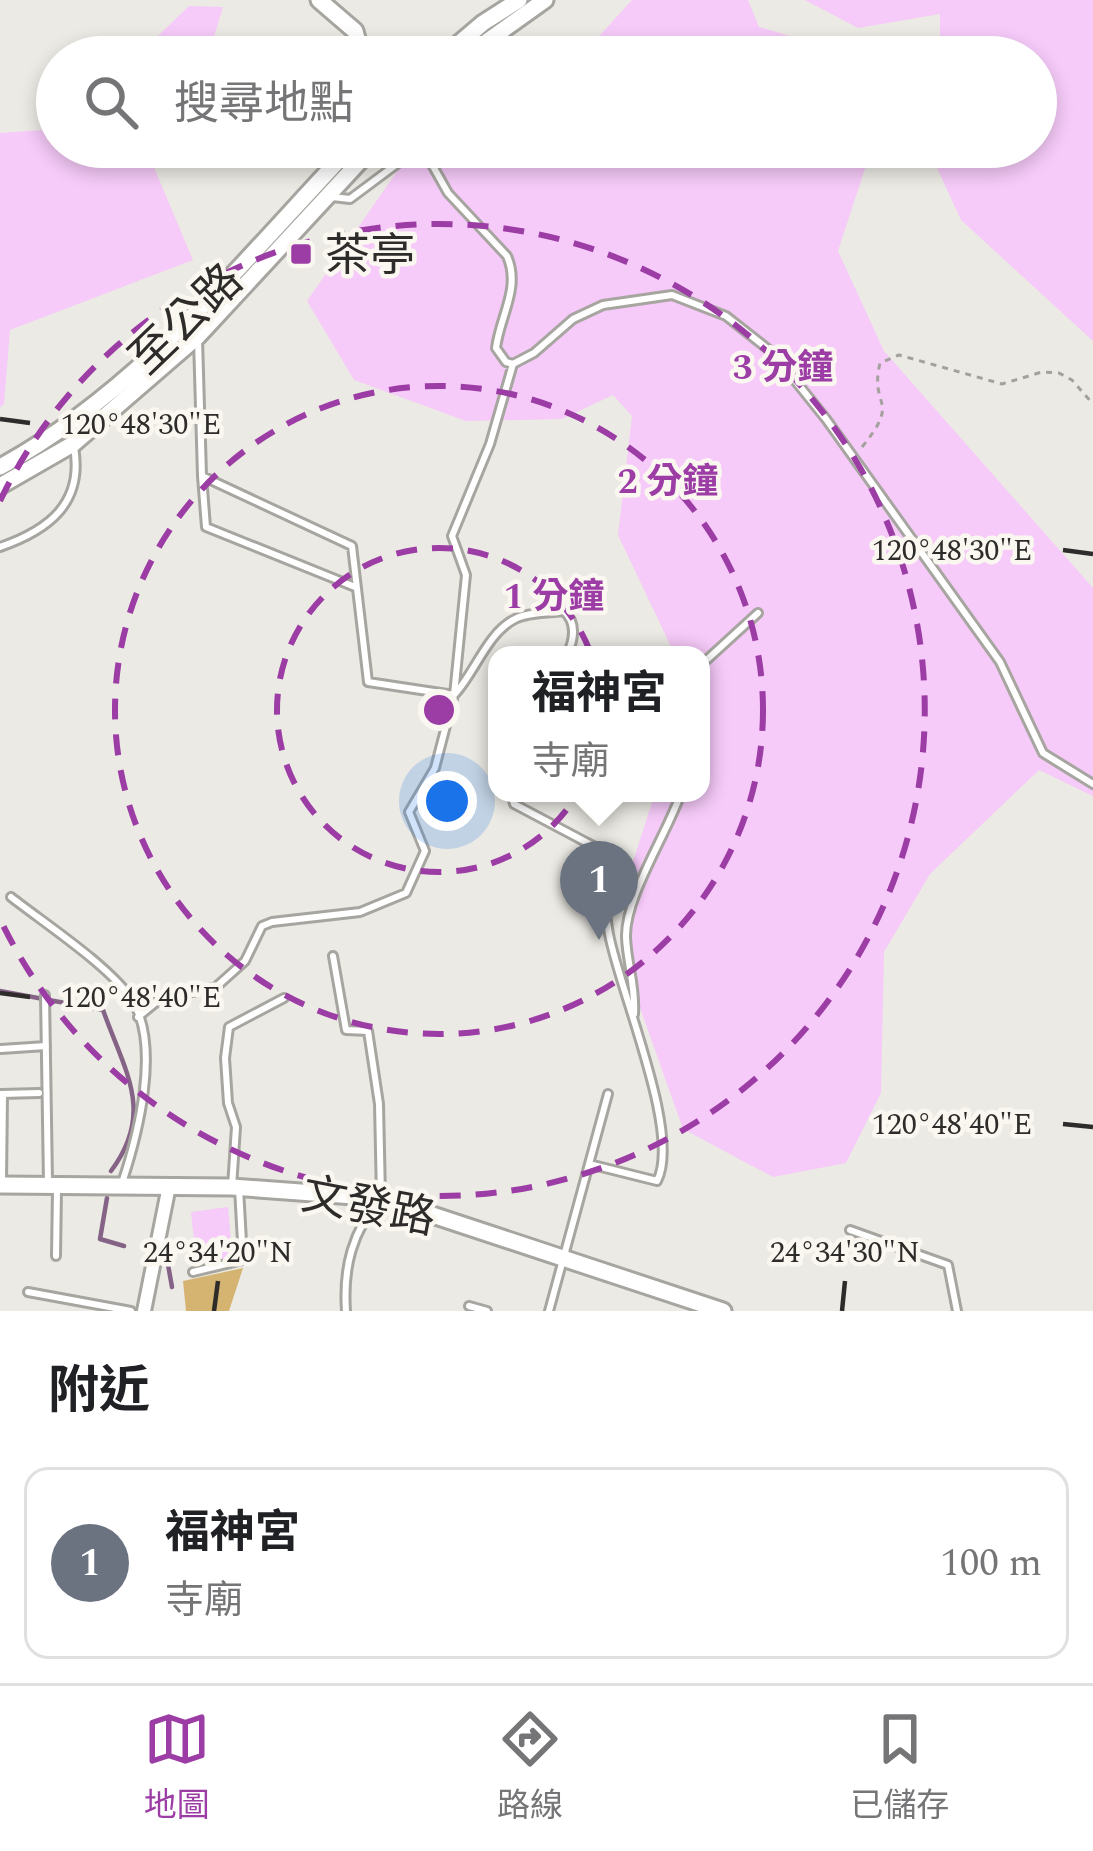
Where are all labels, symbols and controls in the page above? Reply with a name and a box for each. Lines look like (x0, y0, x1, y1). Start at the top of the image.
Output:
search box (36, 36, 1057, 168)
icon: search (78, 69, 144, 135)
text: 搜尋地點 (174, 70, 354, 139)
place label: 茶亭 (325, 222, 415, 291)
marker: 茶亭 (288, 241, 314, 267)
street label: 至公路 (114, 248, 259, 392)
text: 3 分鐘 (732, 341, 834, 396)
text: 120°48'30"E (61, 402, 221, 448)
text: 2 分鐘 (617, 455, 719, 510)
text: 120°48'30"E (872, 528, 1032, 574)
text: 1 分鐘 (503, 570, 605, 625)
popup (488, 646, 710, 802)
text: 福神宮 (531, 660, 667, 729)
centre of rings (418, 689, 460, 731)
text: 寺廟 (531, 733, 610, 792)
your location (417, 771, 477, 831)
pin: 1 (560, 841, 638, 940)
text: 120°48'40"E (61, 975, 221, 1021)
text: 120°48'40"E (872, 1102, 1032, 1148)
street label: 文發路 (296, 1161, 441, 1254)
text: 24°34'20"N (143, 1230, 293, 1276)
text: 24°34'30"N (770, 1230, 920, 1276)
text: 附近 (48, 1353, 150, 1431)
text: 福神宮 (165, 1499, 300, 1568)
text: 1 (79, 1534, 101, 1593)
text: 100 m (940, 1534, 1042, 1593)
text: 寺廟 (165, 1572, 243, 1631)
tab: 地圖 (144, 1706, 210, 1831)
tab: 路線 (497, 1706, 563, 1831)
tab: 已儲存 (850, 1706, 949, 1831)

